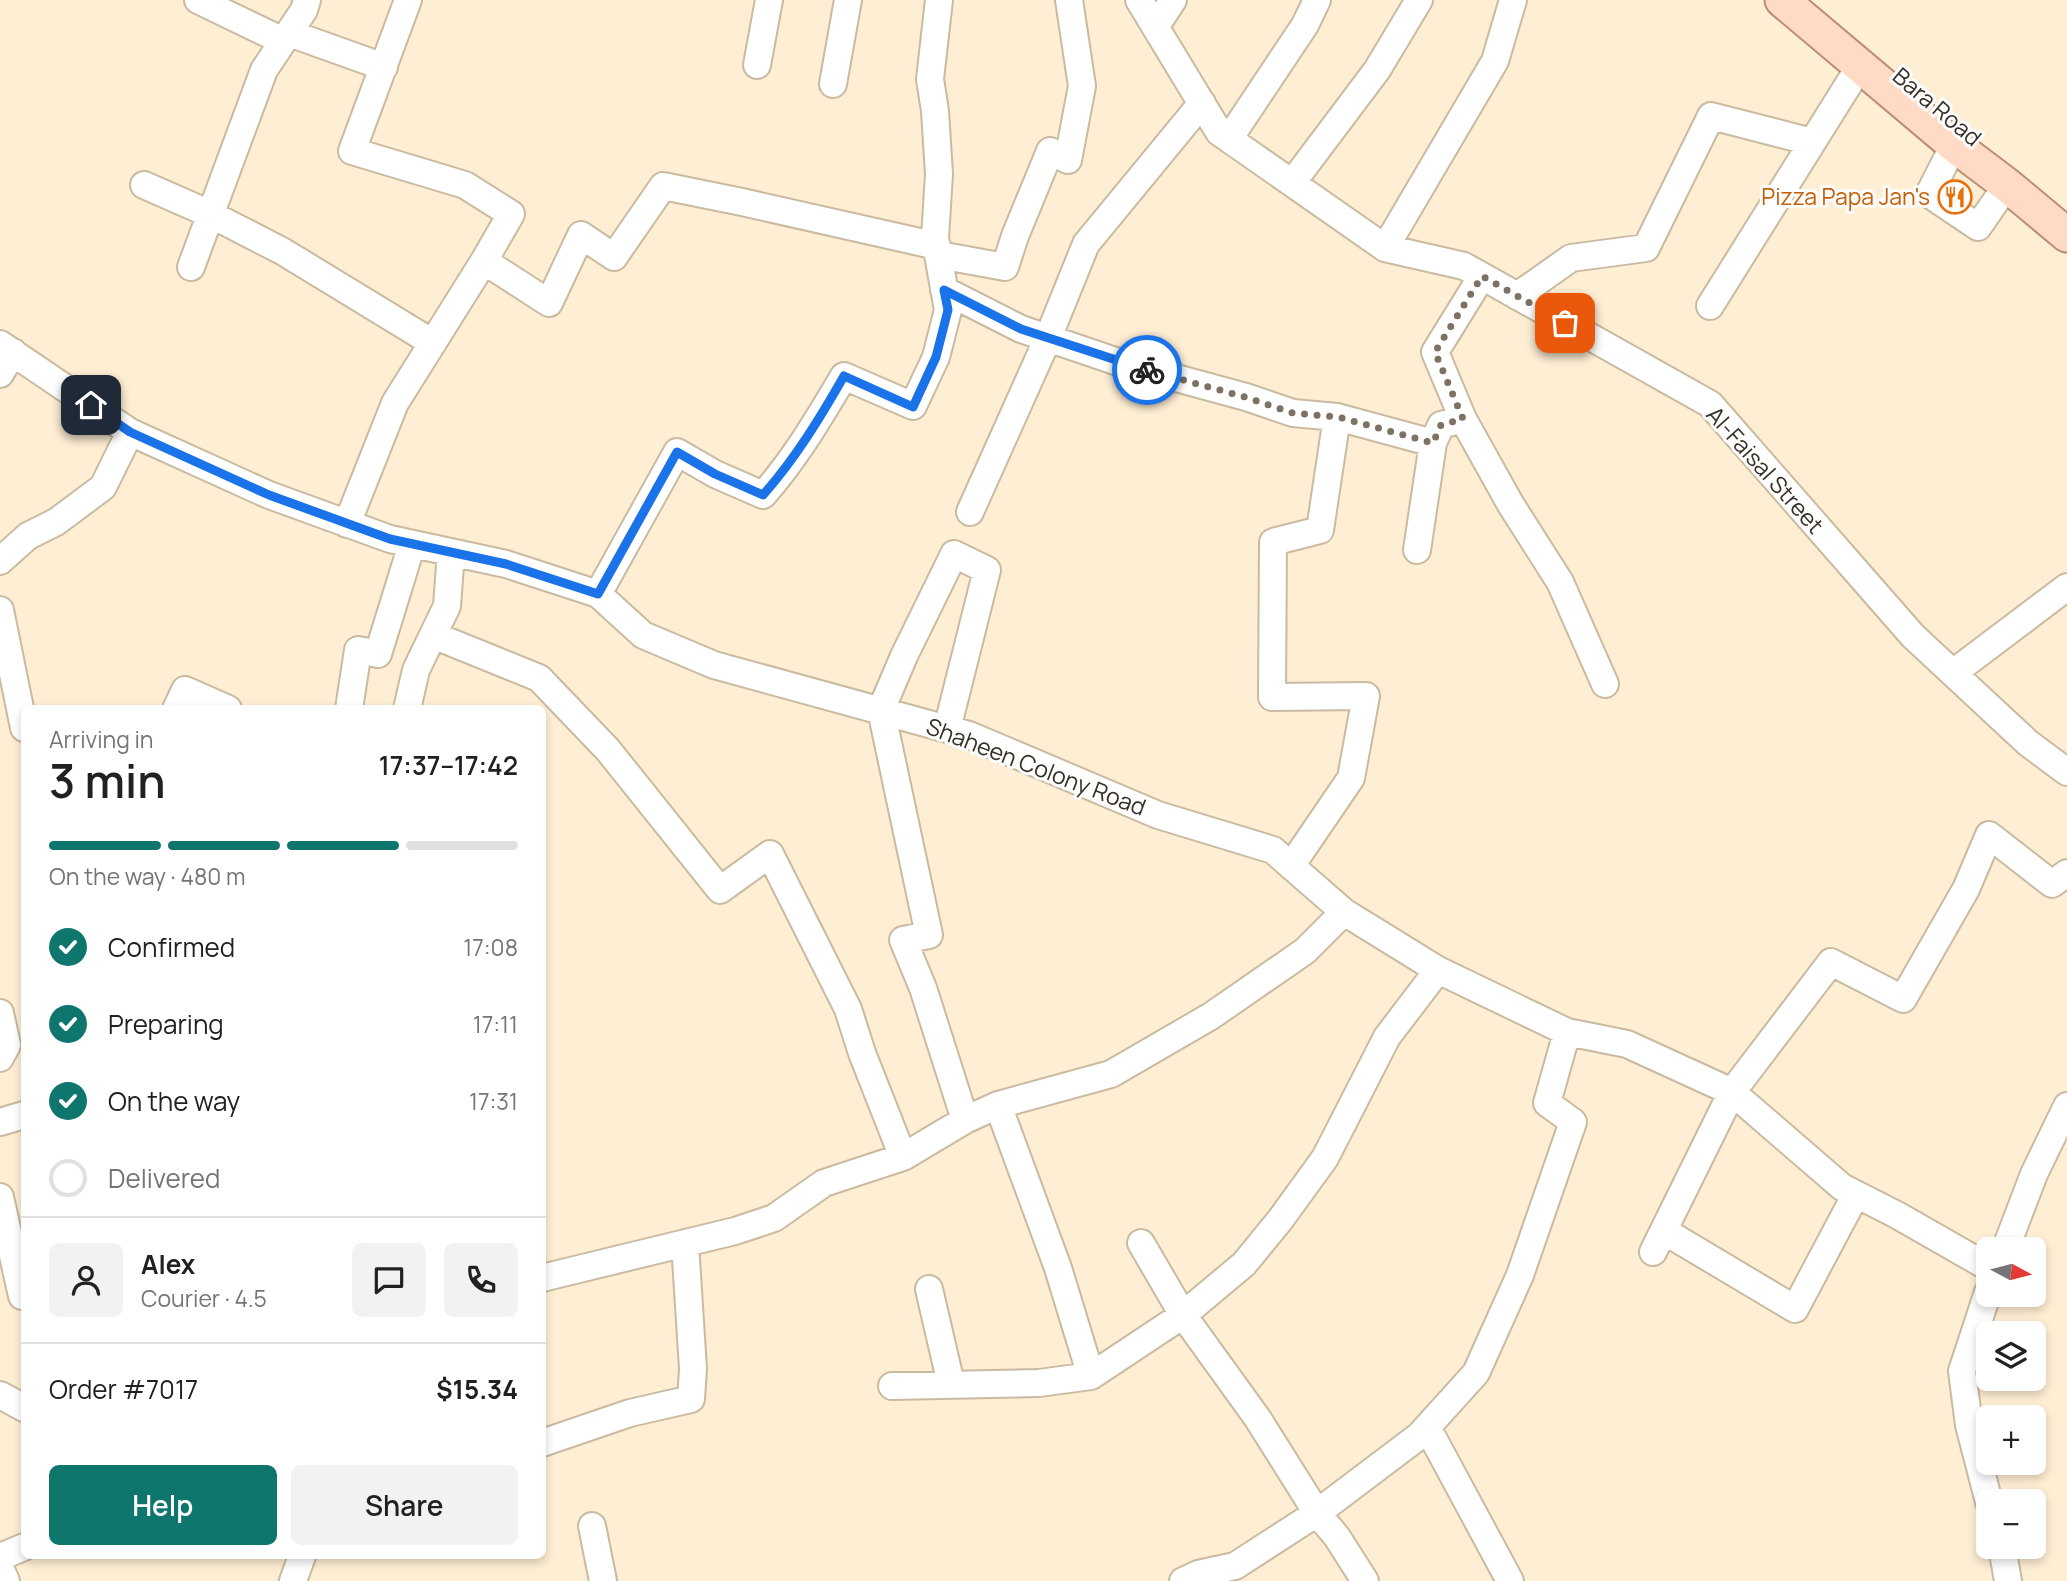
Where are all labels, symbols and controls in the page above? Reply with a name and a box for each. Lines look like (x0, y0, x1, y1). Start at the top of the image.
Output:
street label: Bara Road (1887, 60, 1989, 153)
restaurant icon: Pizza Papa Jan's (1936, 178, 1974, 216)
place label: Pizza Papa Jan's (1761, 180, 1930, 212)
pin (1535, 293, 1595, 353)
icon: bag (1546, 304, 1584, 342)
courier (1112, 335, 1182, 405)
icon: bike (1128, 351, 1166, 389)
pin (61, 375, 121, 435)
icon: home (72, 386, 110, 424)
street label: Al-Faisal Street (1700, 399, 1832, 540)
street label: Shaheen Colony Road (922, 709, 1151, 823)
text: Arriving in (49, 723, 154, 755)
text: 17:37–17:42 (379, 747, 518, 783)
text: 3 min (49, 749, 166, 812)
text: On the way · 480 m (49, 860, 245, 892)
icon: check (49, 928, 87, 966)
text: Confirmed (108, 929, 235, 965)
text: 17:08 (463, 931, 518, 963)
icon: check (49, 1005, 87, 1043)
text: Preparing (108, 1006, 224, 1042)
text: 17:11 (473, 1008, 518, 1040)
icon: check (49, 1082, 87, 1120)
text: On the way (108, 1083, 240, 1119)
text: 17:31 (469, 1085, 518, 1117)
text: Delivered (108, 1160, 220, 1196)
north arrow (1976, 1237, 2046, 1307)
map controls (1976, 1237, 2046, 1559)
button: person (49, 1243, 123, 1317)
button: chat (352, 1243, 426, 1317)
button: phone (444, 1243, 518, 1317)
text: Alex (141, 1246, 195, 1282)
text: Courier · 4.5 (141, 1282, 267, 1314)
button: layers (1976, 1321, 2046, 1391)
text: Order #7017 (49, 1371, 198, 1407)
text: $15.34 (436, 1371, 518, 1407)
button: + (1976, 1405, 2046, 1475)
button: Help (49, 1465, 277, 1545)
button: Share (291, 1465, 518, 1545)
button: − (1976, 1489, 2046, 1559)

